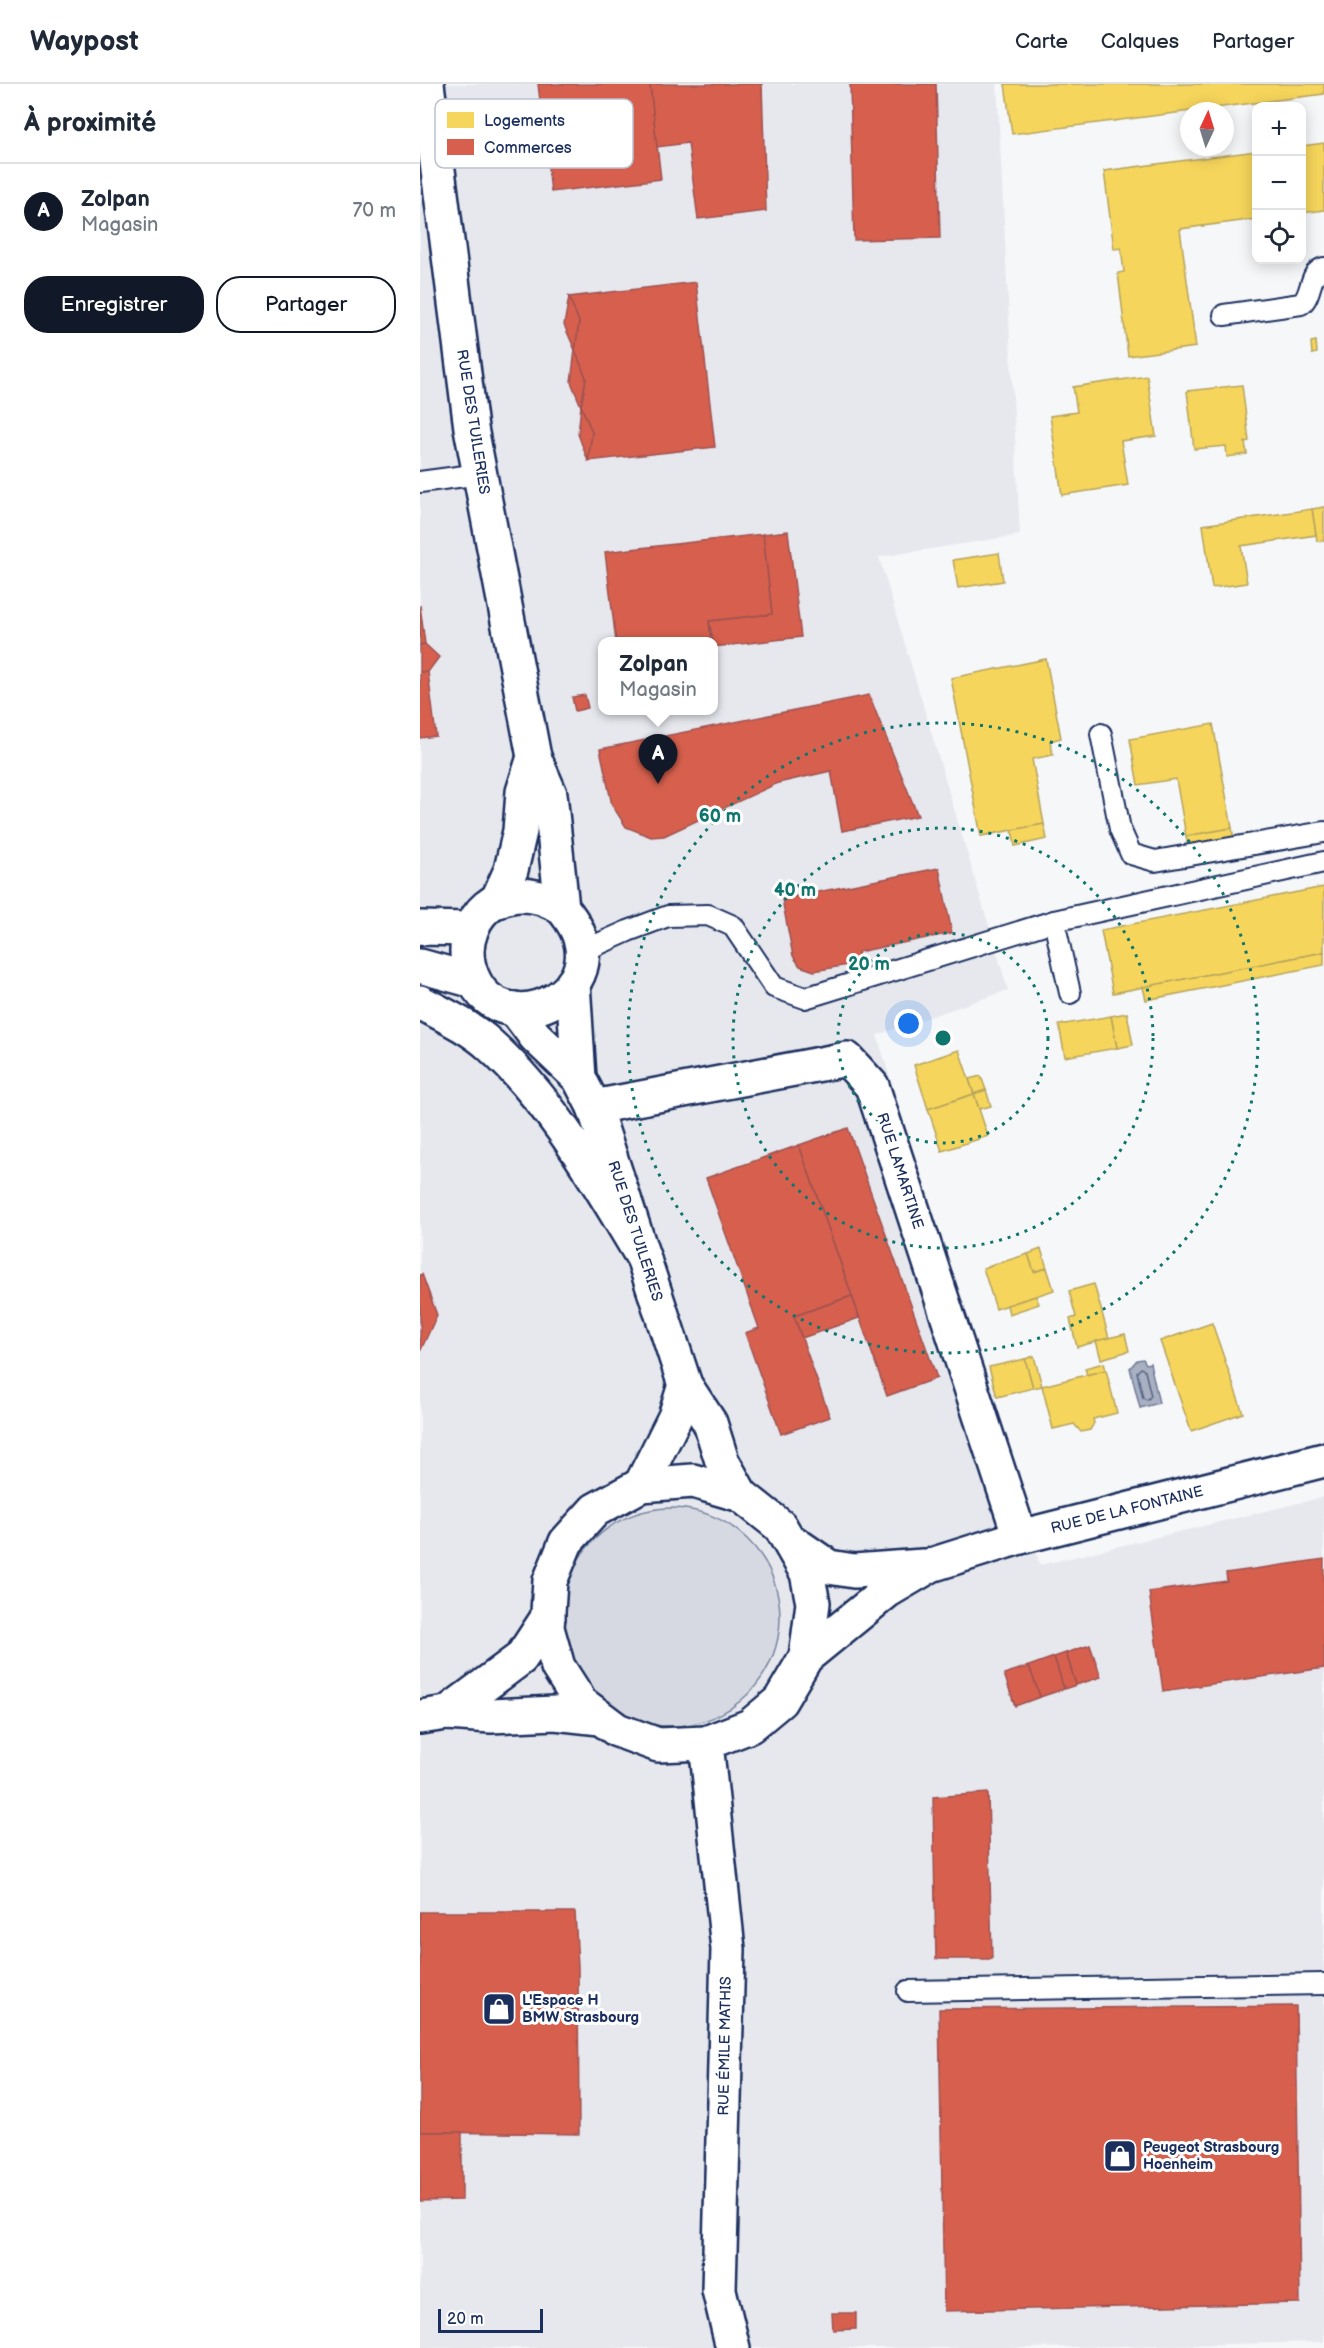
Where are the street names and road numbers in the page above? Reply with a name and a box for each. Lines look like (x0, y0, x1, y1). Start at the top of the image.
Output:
street label: RUE DES TUILERIES (452, 348, 494, 496)
street label: RUE LAMARTINE (872, 1111, 928, 1232)
street label: RUE DES TUILERIES (603, 1158, 667, 1304)
street label: RUE DE LA FONTAINE (1049, 1482, 1205, 1538)
street label: RUE ÉMILE MATHIS (714, 1976, 736, 2116)

